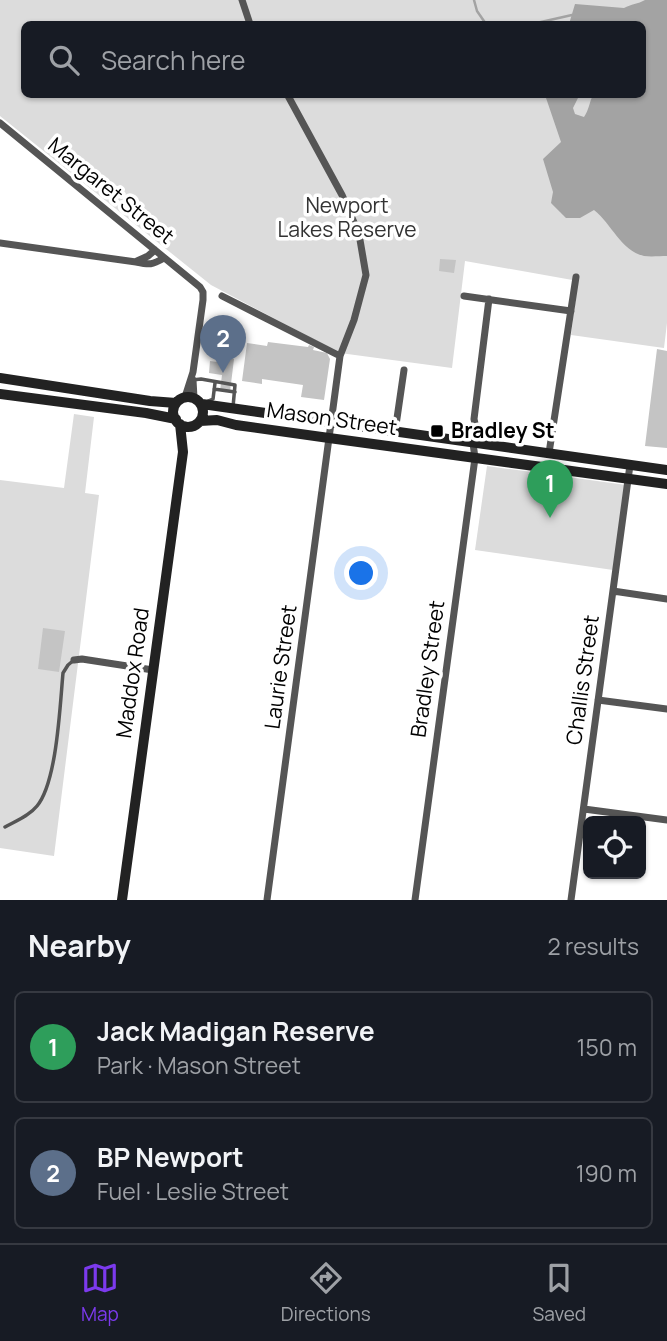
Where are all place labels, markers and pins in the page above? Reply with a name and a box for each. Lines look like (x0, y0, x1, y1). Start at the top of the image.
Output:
pin: 2 (200, 315, 246, 373)
place label: Bradley St (451, 416, 555, 444)
marker: Bradley St (429, 423, 445, 439)
pin: 1 (527, 460, 573, 518)

